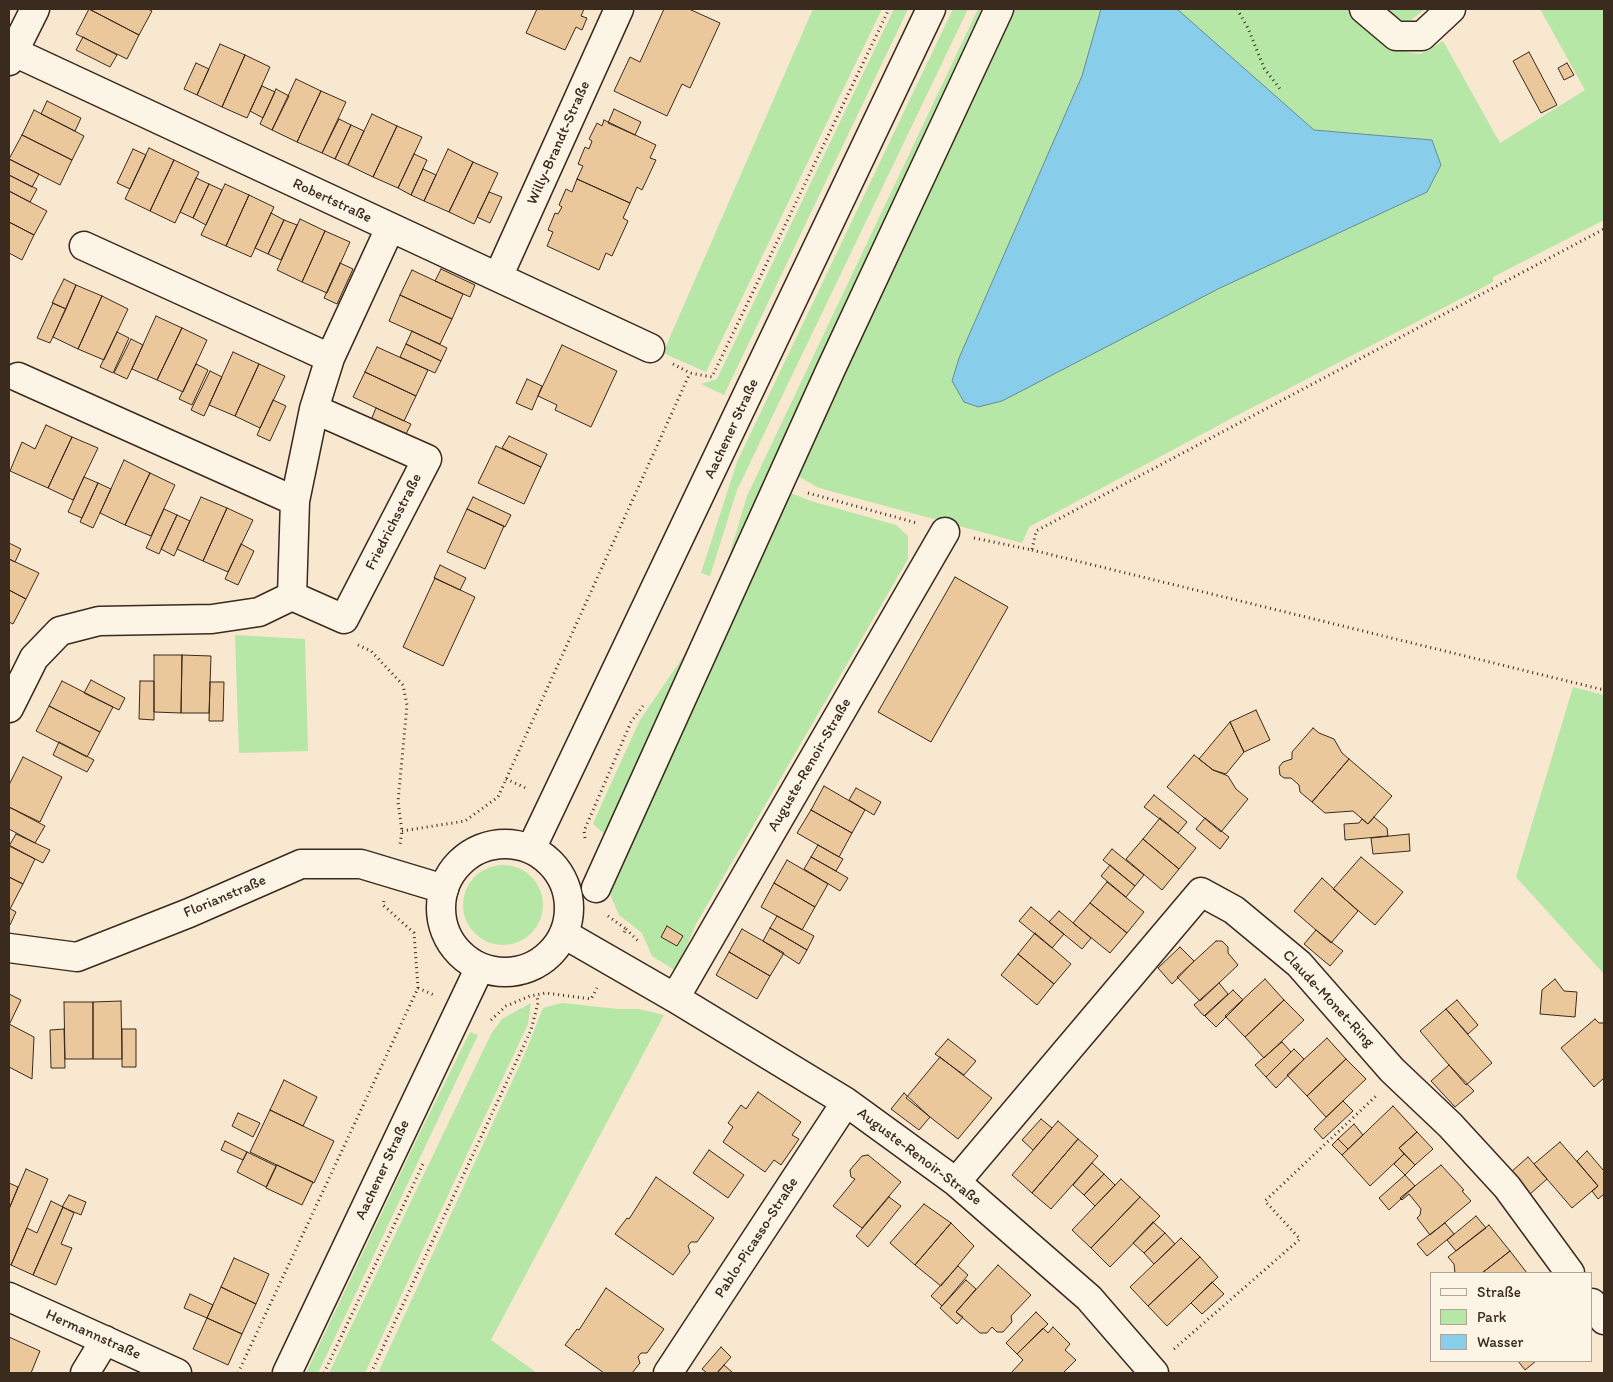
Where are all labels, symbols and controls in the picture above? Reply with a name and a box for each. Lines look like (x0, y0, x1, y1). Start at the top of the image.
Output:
street label: Willy-Brandt-Straße (524, 78, 594, 208)
street label: Robertstraße (290, 175, 374, 227)
street label: Aachener Straße (701, 376, 763, 482)
street label: Friedrichsstraße (362, 471, 426, 573)
street label: Auguste-Renoir-Straße (764, 695, 856, 835)
street label: Florianstraße (181, 872, 269, 922)
street label: Claude-Monet-Ring (1278, 947, 1378, 1051)
street label: Auguste-Renoir-Straße (853, 1104, 985, 1210)
street label: Aachener Straße (352, 1117, 414, 1223)
street label: Pablo-Picasso-Straße (711, 1174, 803, 1302)
legend (1430, 1272, 1593, 1362)
text: Straße (1477, 1283, 1521, 1301)
street label: Hermannstraße (43, 1306, 143, 1364)
text: Park (1477, 1308, 1507, 1326)
text: Wasser (1477, 1333, 1524, 1351)

